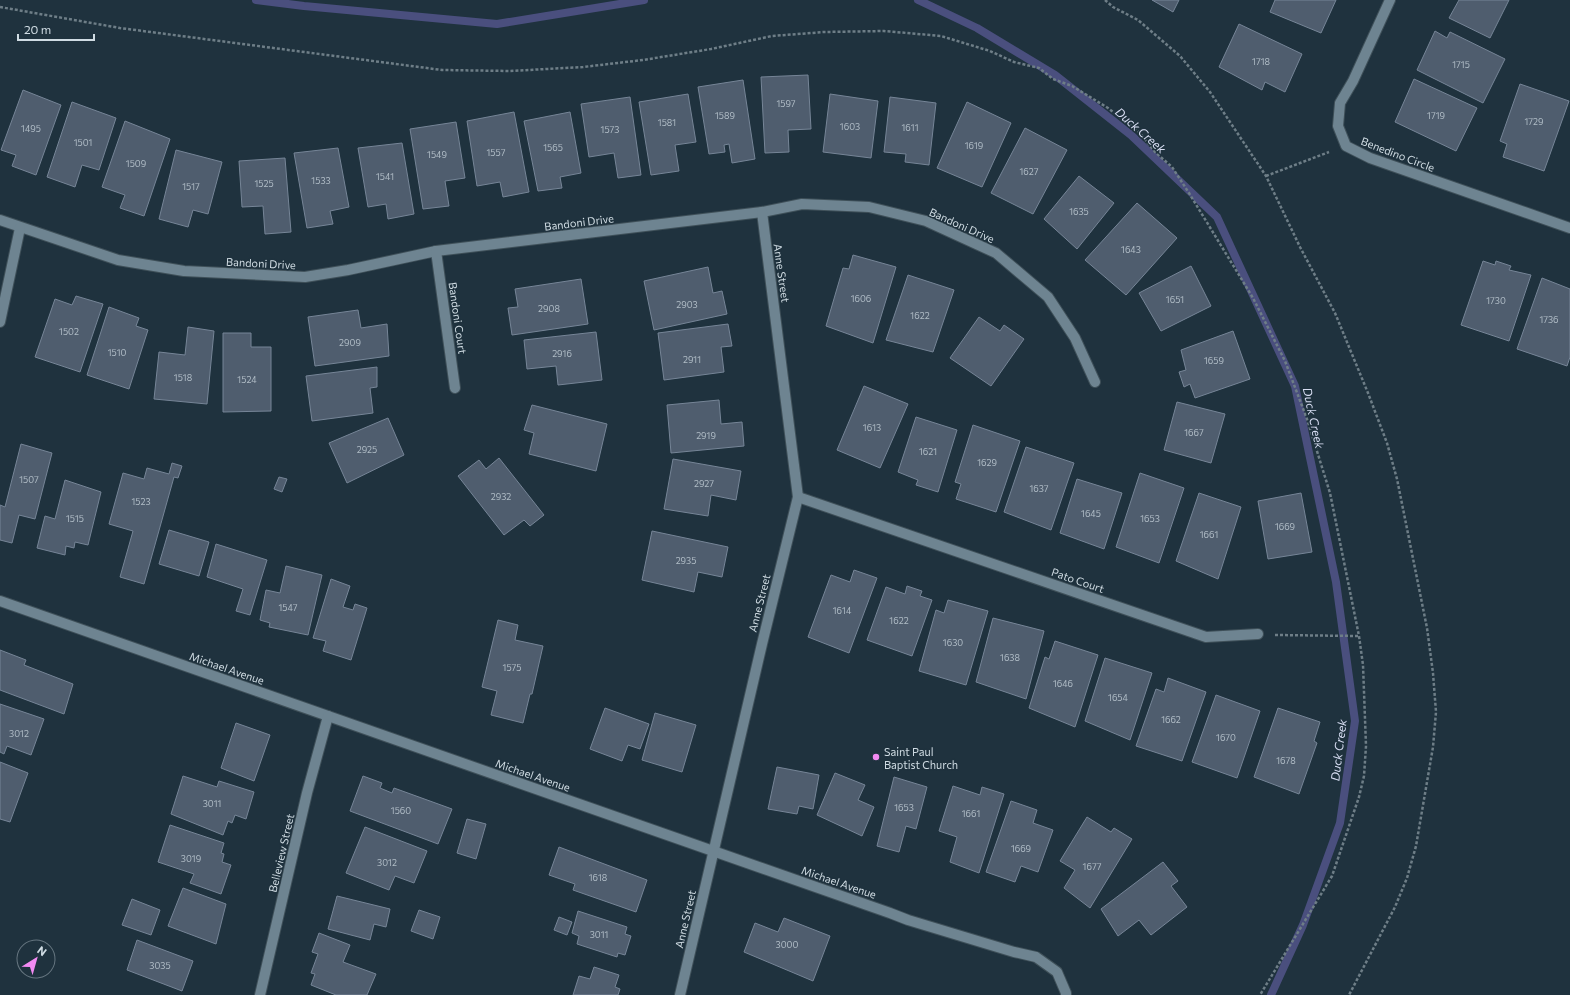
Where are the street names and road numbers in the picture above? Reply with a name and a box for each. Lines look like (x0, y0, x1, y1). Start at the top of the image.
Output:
street label: Benedino Circle (1359, 134, 1437, 174)
street label: Bandoni Drive (927, 205, 997, 245)
street label: Bandoni Drive (544, 211, 615, 233)
street label: Anne Street (771, 243, 793, 304)
street label: Bandoni Drive (226, 255, 296, 271)
street label: Bandoni Court (447, 281, 470, 355)
street label: Pato Court (1050, 565, 1107, 595)
street label: Anne Street (746, 572, 773, 633)
street label: Michael Avenue (188, 649, 266, 687)
street label: Michael Avenue (494, 756, 572, 794)
street label: Belleview Street (266, 812, 296, 894)
street label: Michael Avenue (800, 863, 878, 901)
street label: Anne Street (672, 888, 698, 949)

